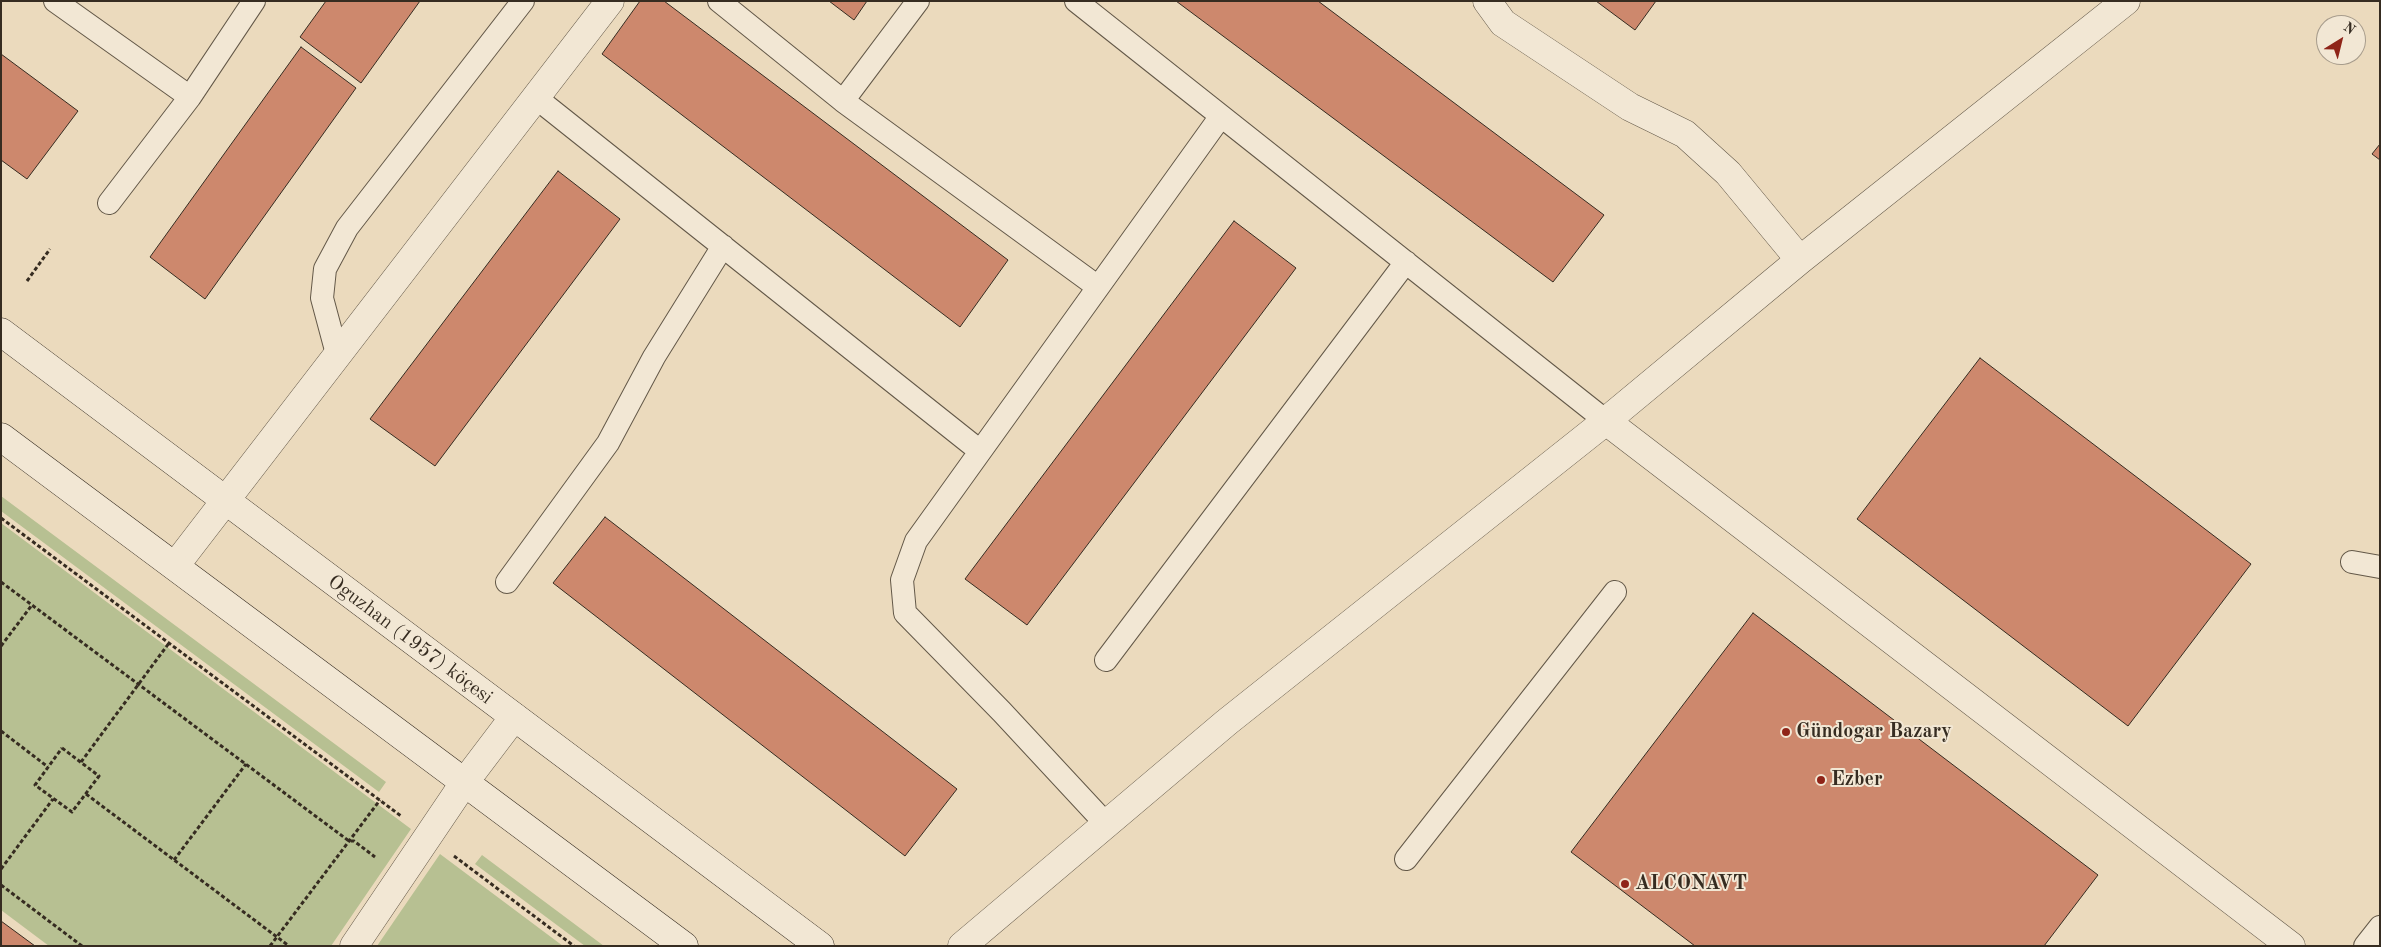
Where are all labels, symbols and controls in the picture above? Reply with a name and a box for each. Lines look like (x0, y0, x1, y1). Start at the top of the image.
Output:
north arrow (2316, 15, 2366, 65)
text: N (2341, 20, 2358, 37)
street label: Oguzhan (1957) köçesi (323, 570, 497, 710)
place label: Gündogar Bazary (1796, 720, 1952, 744)
marker: Gündogar Bazary (1780, 726, 1792, 738)
place label: Ezber (1831, 768, 1883, 792)
marker: Ezber (1815, 774, 1827, 786)
place label: ALCONAVT (1635, 872, 1747, 896)
marker: ALCONAVT (1619, 878, 1631, 890)

